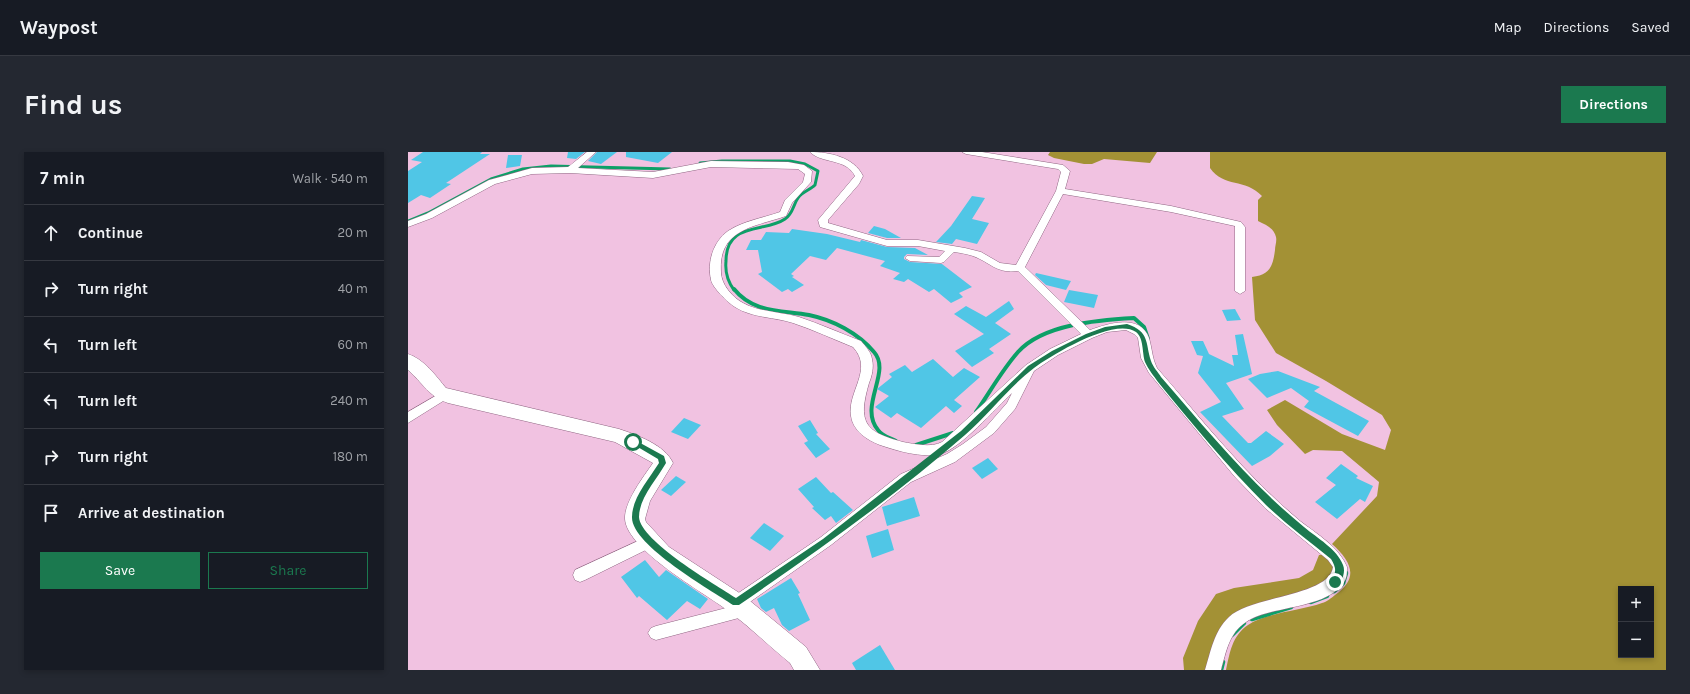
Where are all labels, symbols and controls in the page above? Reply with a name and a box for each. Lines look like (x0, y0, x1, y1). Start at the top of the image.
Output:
text: Waypost (20, 17, 98, 39)
text: Map (1494, 19, 1522, 36)
text: Directions (1544, 19, 1609, 36)
text: Saved (1631, 19, 1670, 36)
button: Directions (1561, 86, 1666, 123)
text: Find us (24, 88, 123, 121)
text: 7 min (40, 168, 85, 188)
text: Walk · 540 m (293, 171, 368, 186)
icon: ahead (40, 222, 62, 244)
text: Continue (78, 224, 143, 242)
text: 20 m (338, 225, 368, 240)
icon: right (40, 278, 62, 300)
text: Turn right (78, 280, 148, 298)
text: 40 m (338, 281, 368, 296)
icon: left (40, 334, 62, 356)
text: Turn left (78, 336, 137, 354)
text: 60 m (338, 337, 368, 352)
icon: left (40, 390, 62, 412)
text: Turn left (78, 392, 137, 410)
text: 240 m (330, 393, 368, 408)
route start (624, 433, 642, 451)
icon: right (40, 446, 62, 468)
text: Turn right (78, 448, 148, 466)
text: 180 m (333, 449, 368, 464)
icon: arrive (40, 502, 62, 524)
text: Arrive at destination (78, 504, 225, 522)
button: Save (40, 552, 200, 589)
button: Share (208, 552, 368, 589)
route end (1326, 573, 1344, 591)
map controls (1618, 586, 1654, 658)
button: + (1618, 586, 1654, 622)
button: − (1618, 622, 1654, 658)

